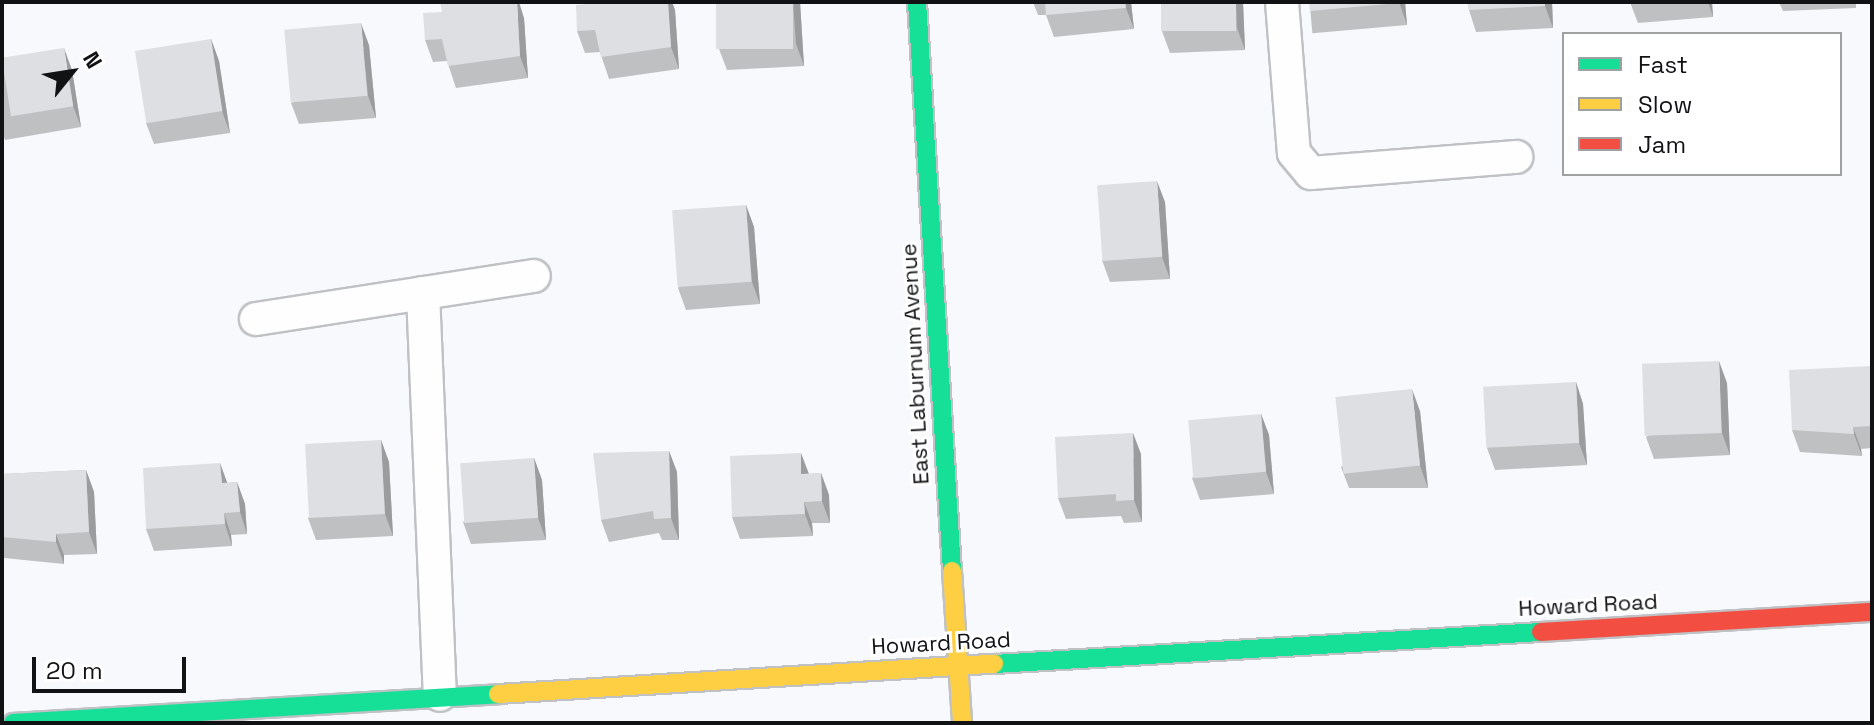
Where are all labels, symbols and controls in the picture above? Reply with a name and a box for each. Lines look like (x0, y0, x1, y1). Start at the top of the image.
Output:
north arrow (32, 32, 112, 112)
legend (1562, 32, 1842, 176)
text: N (77, 47, 109, 73)
text: Fast (1638, 49, 1688, 80)
text: Slow (1638, 89, 1692, 120)
text: Jam (1638, 129, 1686, 160)
street label: East Laburnum Avenue (895, 243, 935, 485)
street label: Howard Road (1518, 588, 1658, 622)
street label: Howard Road (871, 626, 1011, 660)
scale bar (36, 641, 190, 691)
text: 20 m (46, 655, 103, 686)

